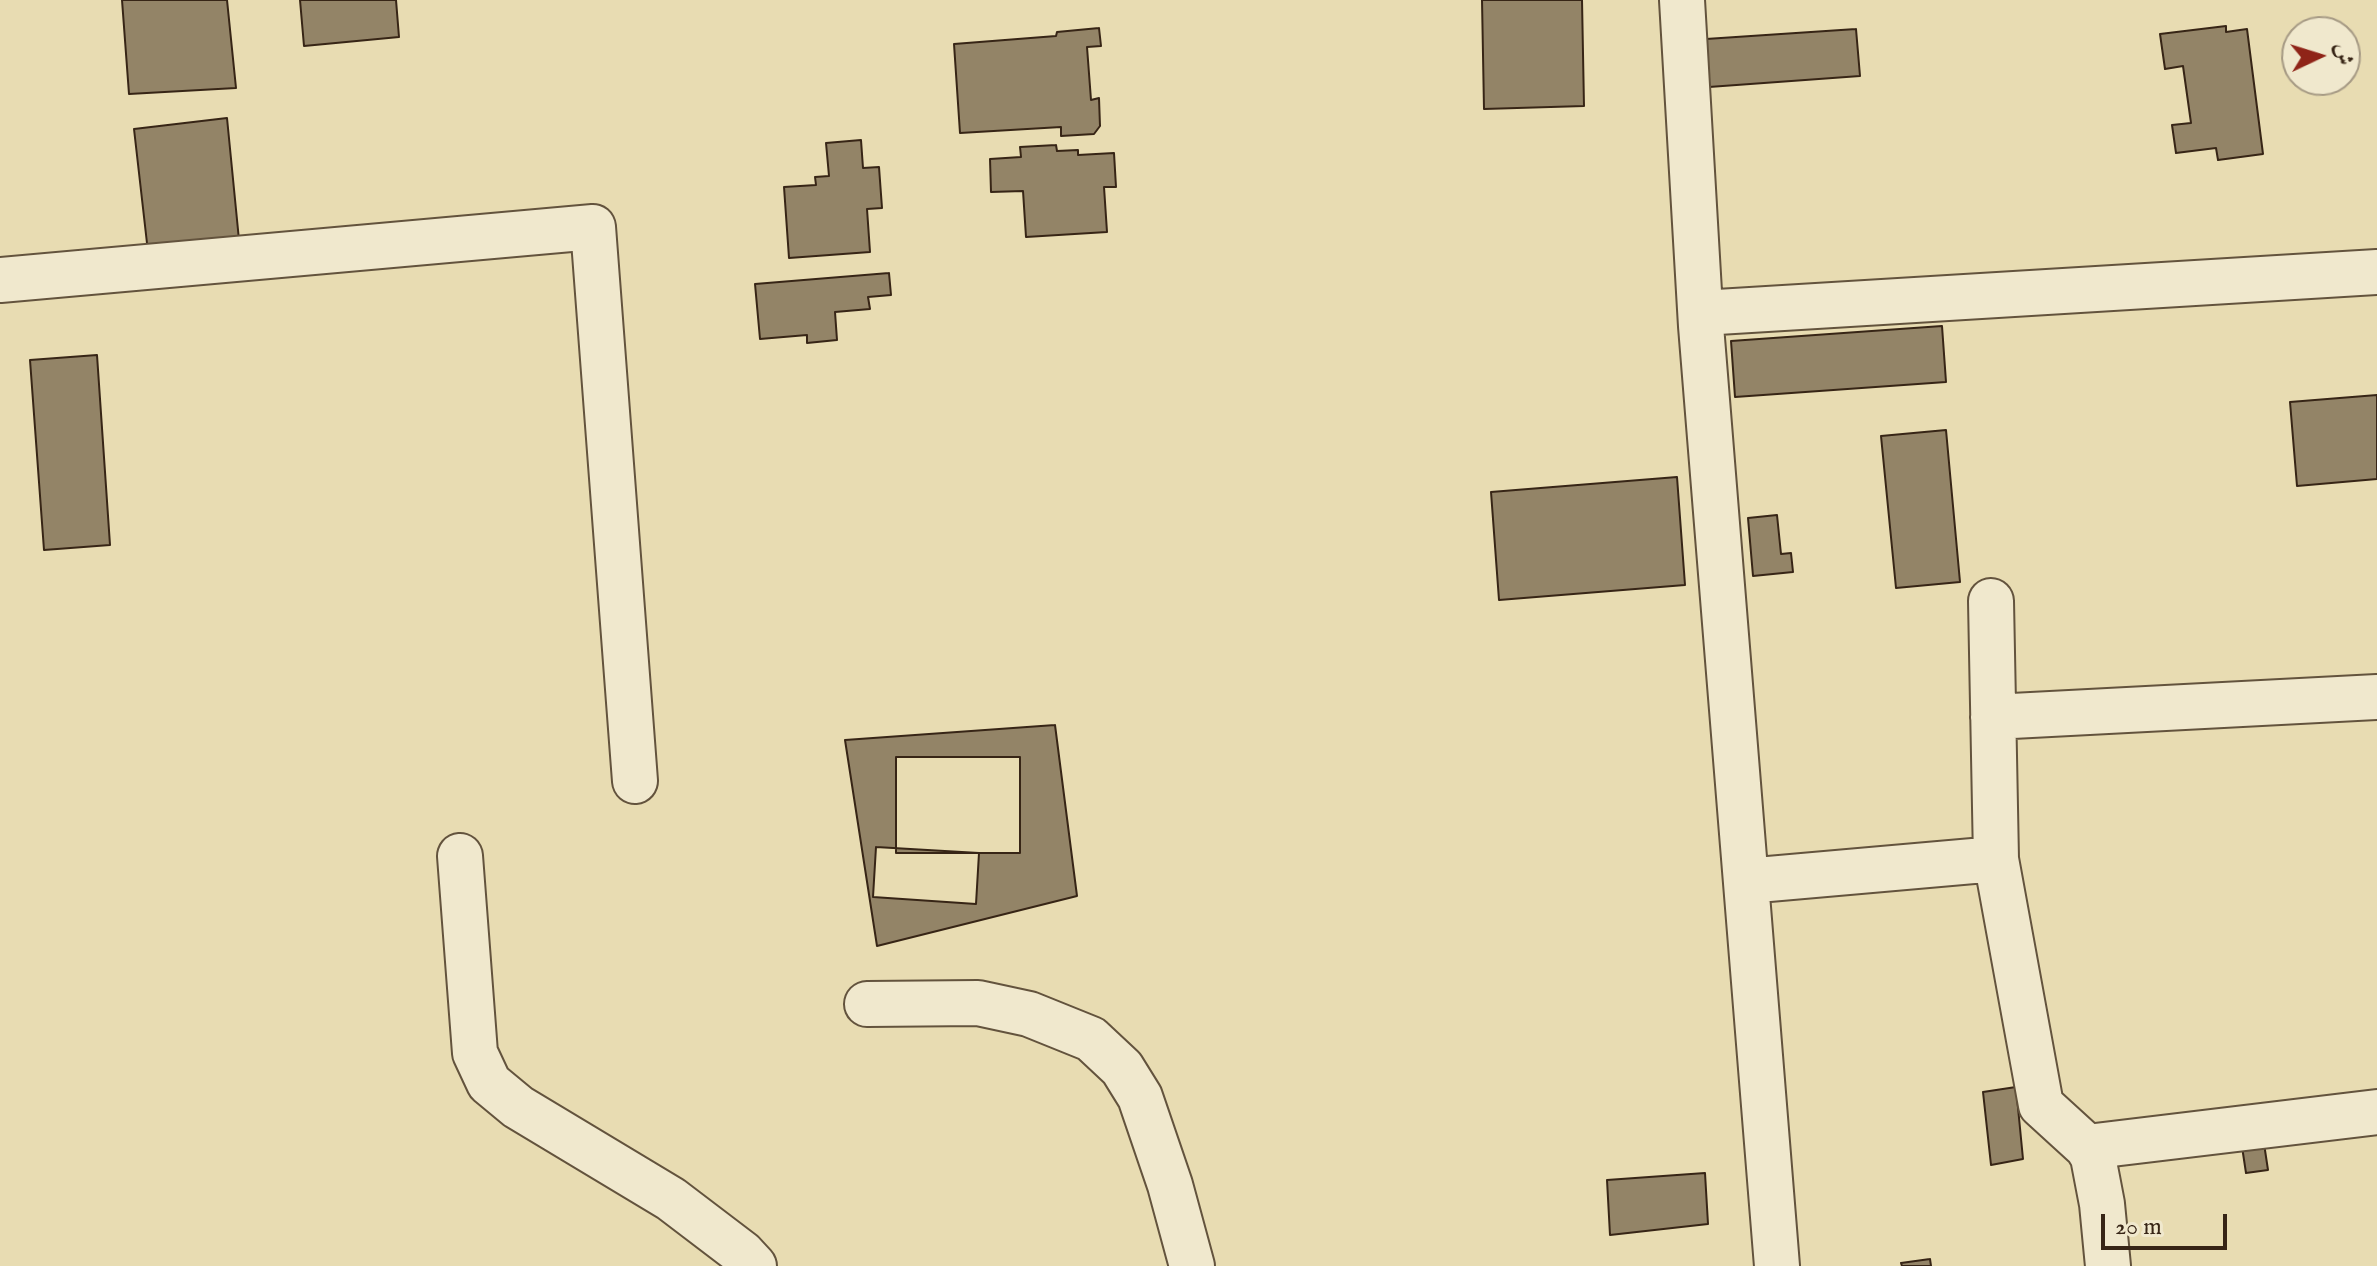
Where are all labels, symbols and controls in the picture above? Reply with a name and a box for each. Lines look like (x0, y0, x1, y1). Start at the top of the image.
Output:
north arrow (2281, 16, 2361, 96)
text: ش (2328, 43, 2358, 66)
scale bar (2105, 1198, 2231, 1248)
text: 20 m (2115, 1212, 2162, 1243)

